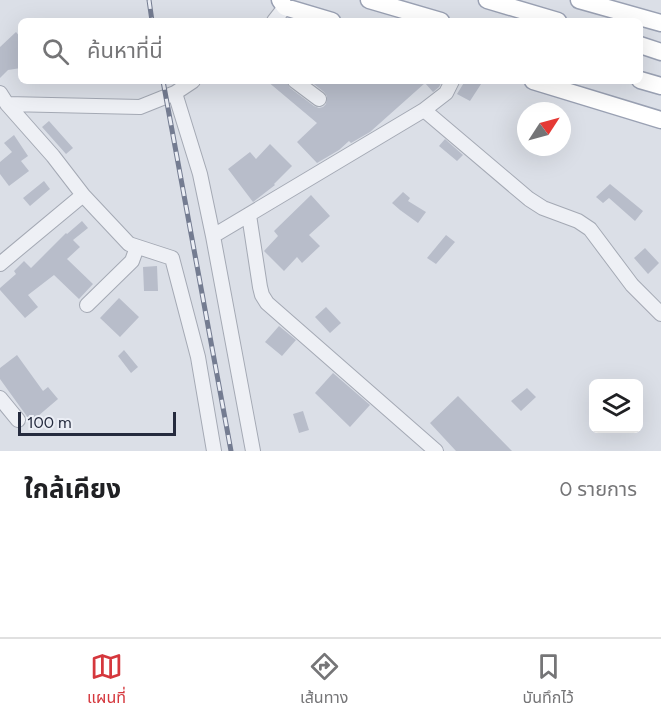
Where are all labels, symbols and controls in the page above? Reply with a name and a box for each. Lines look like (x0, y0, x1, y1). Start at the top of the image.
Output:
search box (18, 18, 643, 84)
icon: search (39, 35, 72, 68)
text: ค้นหาที่นี่ (87, 37, 163, 64)
north arrow (517, 102, 571, 156)
map controls (589, 379, 643, 433)
button: layers (589, 379, 643, 433)
scale bar (18, 409, 176, 436)
text: 100 m (27, 413, 72, 432)
text: ใกล้เคียง (24, 473, 121, 505)
text: 0 รายการ (560, 477, 637, 501)
tab: แผนที่ (87, 650, 126, 710)
tab: เส้นทาง (300, 650, 348, 710)
tab: บันทึกไว้ (523, 650, 574, 710)

